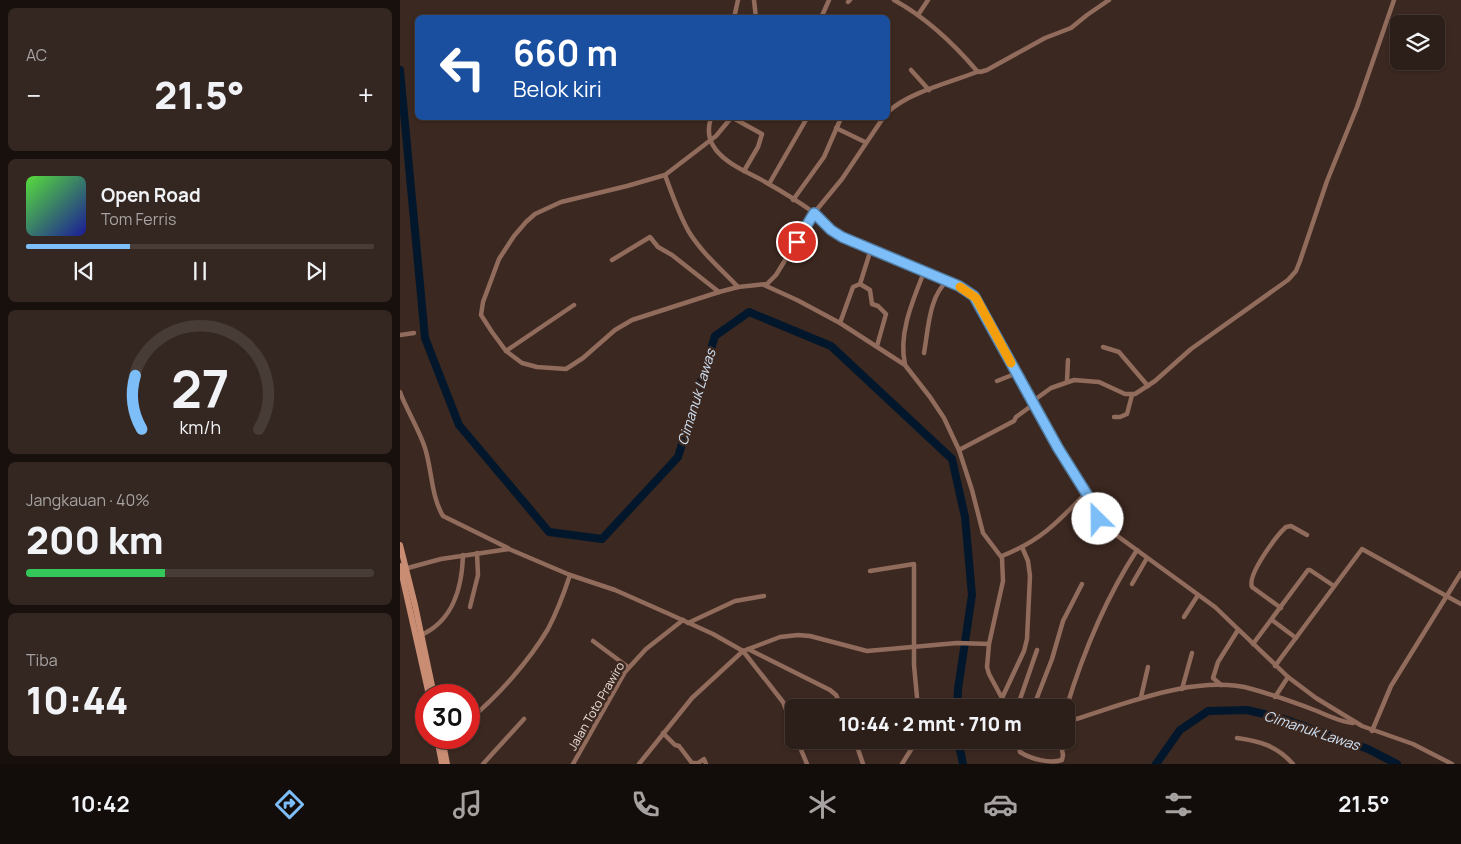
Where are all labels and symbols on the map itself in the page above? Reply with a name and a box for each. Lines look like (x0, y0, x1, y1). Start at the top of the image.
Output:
pin (776, 221, 818, 263)
water label: Cimanuk Lawas (672, 345, 720, 447)
position arrow (1071, 492, 1123, 544)
street label: Jalan Toto Prawiro (564, 659, 628, 753)
speed limit sign: 30 (415, 684, 480, 749)
water label: Cimanuk Lawas (1262, 706, 1364, 755)

